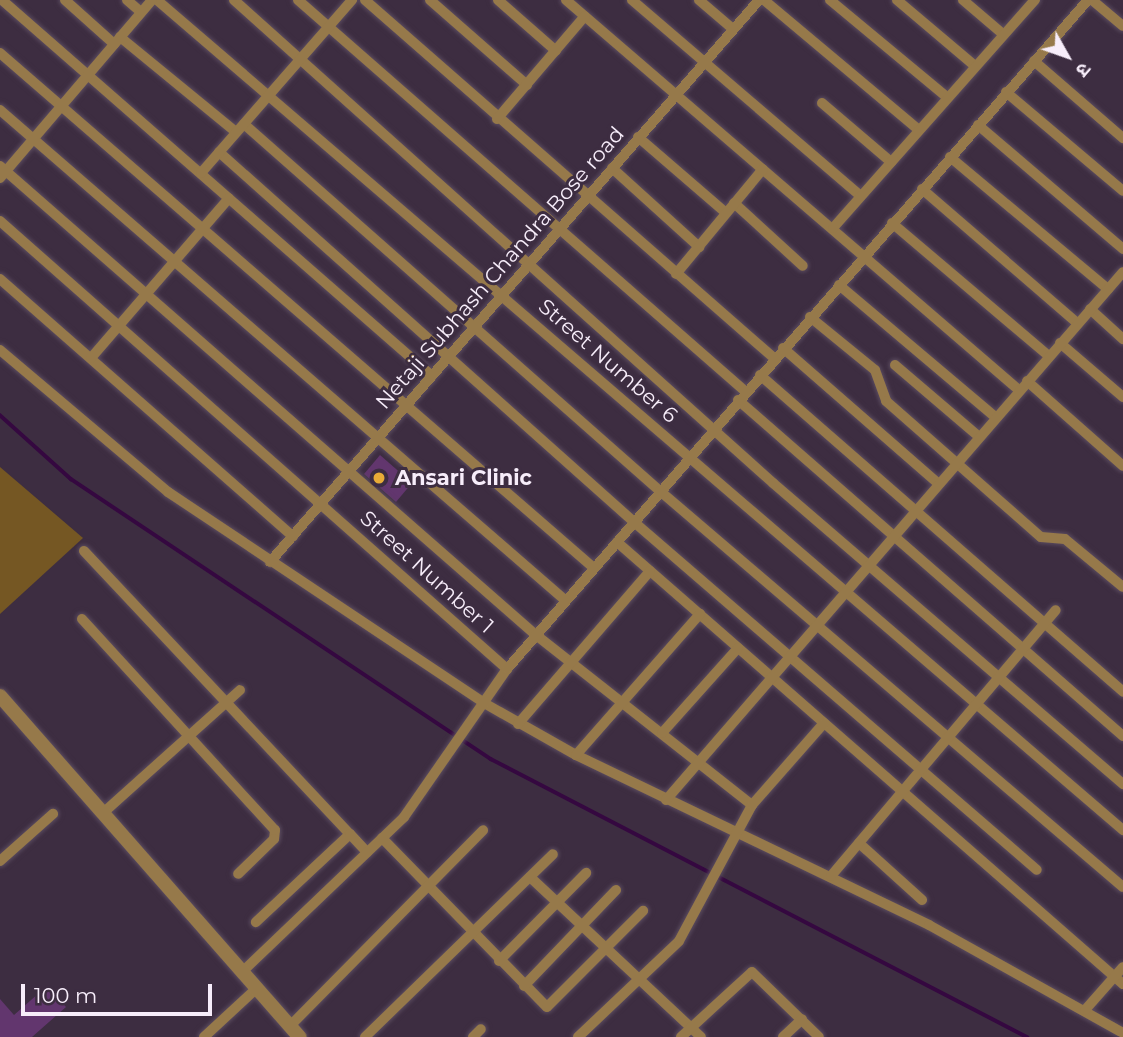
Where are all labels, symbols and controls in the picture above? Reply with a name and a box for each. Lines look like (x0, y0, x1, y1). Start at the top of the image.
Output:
north arrow (1032, 21, 1102, 91)
text: उ (1071, 58, 1096, 81)
street label: Netaji Subhash Chandra Bose road (371, 122, 629, 414)
street label: Street Number 6 (533, 294, 683, 428)
place label: Ansari Clinic (395, 465, 532, 491)
marker: Ansari Clinic (369, 468, 389, 488)
street label: Street Number 1 (355, 505, 499, 639)
scale bar (24, 970, 215, 1014)
text: 100 m (34, 983, 97, 1008)

